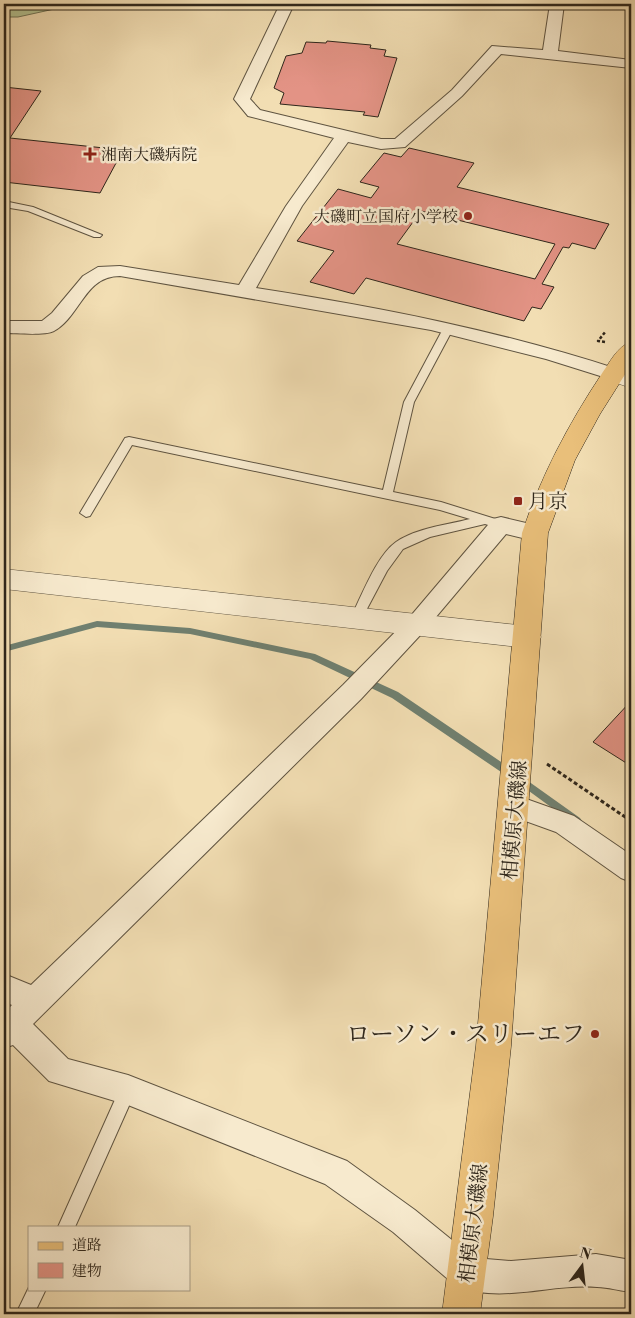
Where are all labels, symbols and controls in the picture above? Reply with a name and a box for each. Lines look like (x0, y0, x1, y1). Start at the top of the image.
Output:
place label: 湘南大磯病院 (101, 145, 197, 165)
marker: 湘南大磯病院 (83, 147, 97, 161)
place label: 大磯町立国府小学校 (314, 207, 458, 227)
marker: 大磯町立国府小学校 (462, 210, 474, 222)
place label: 月京 (528, 490, 568, 515)
marker: 月京 (512, 495, 524, 507)
street label: 相模原大磯線 (498, 759, 533, 881)
place label: ローソン・スリーエフ (346, 1020, 585, 1050)
marker: ローソン・スリーエフ (589, 1028, 601, 1040)
street label: 相模原大磯線 (455, 1162, 494, 1284)
legend (28, 1226, 190, 1290)
text: 道路 (72, 1236, 102, 1255)
north arrow (558, 1240, 608, 1290)
text: N (577, 1244, 593, 1265)
text: 建物 (72, 1262, 102, 1281)

